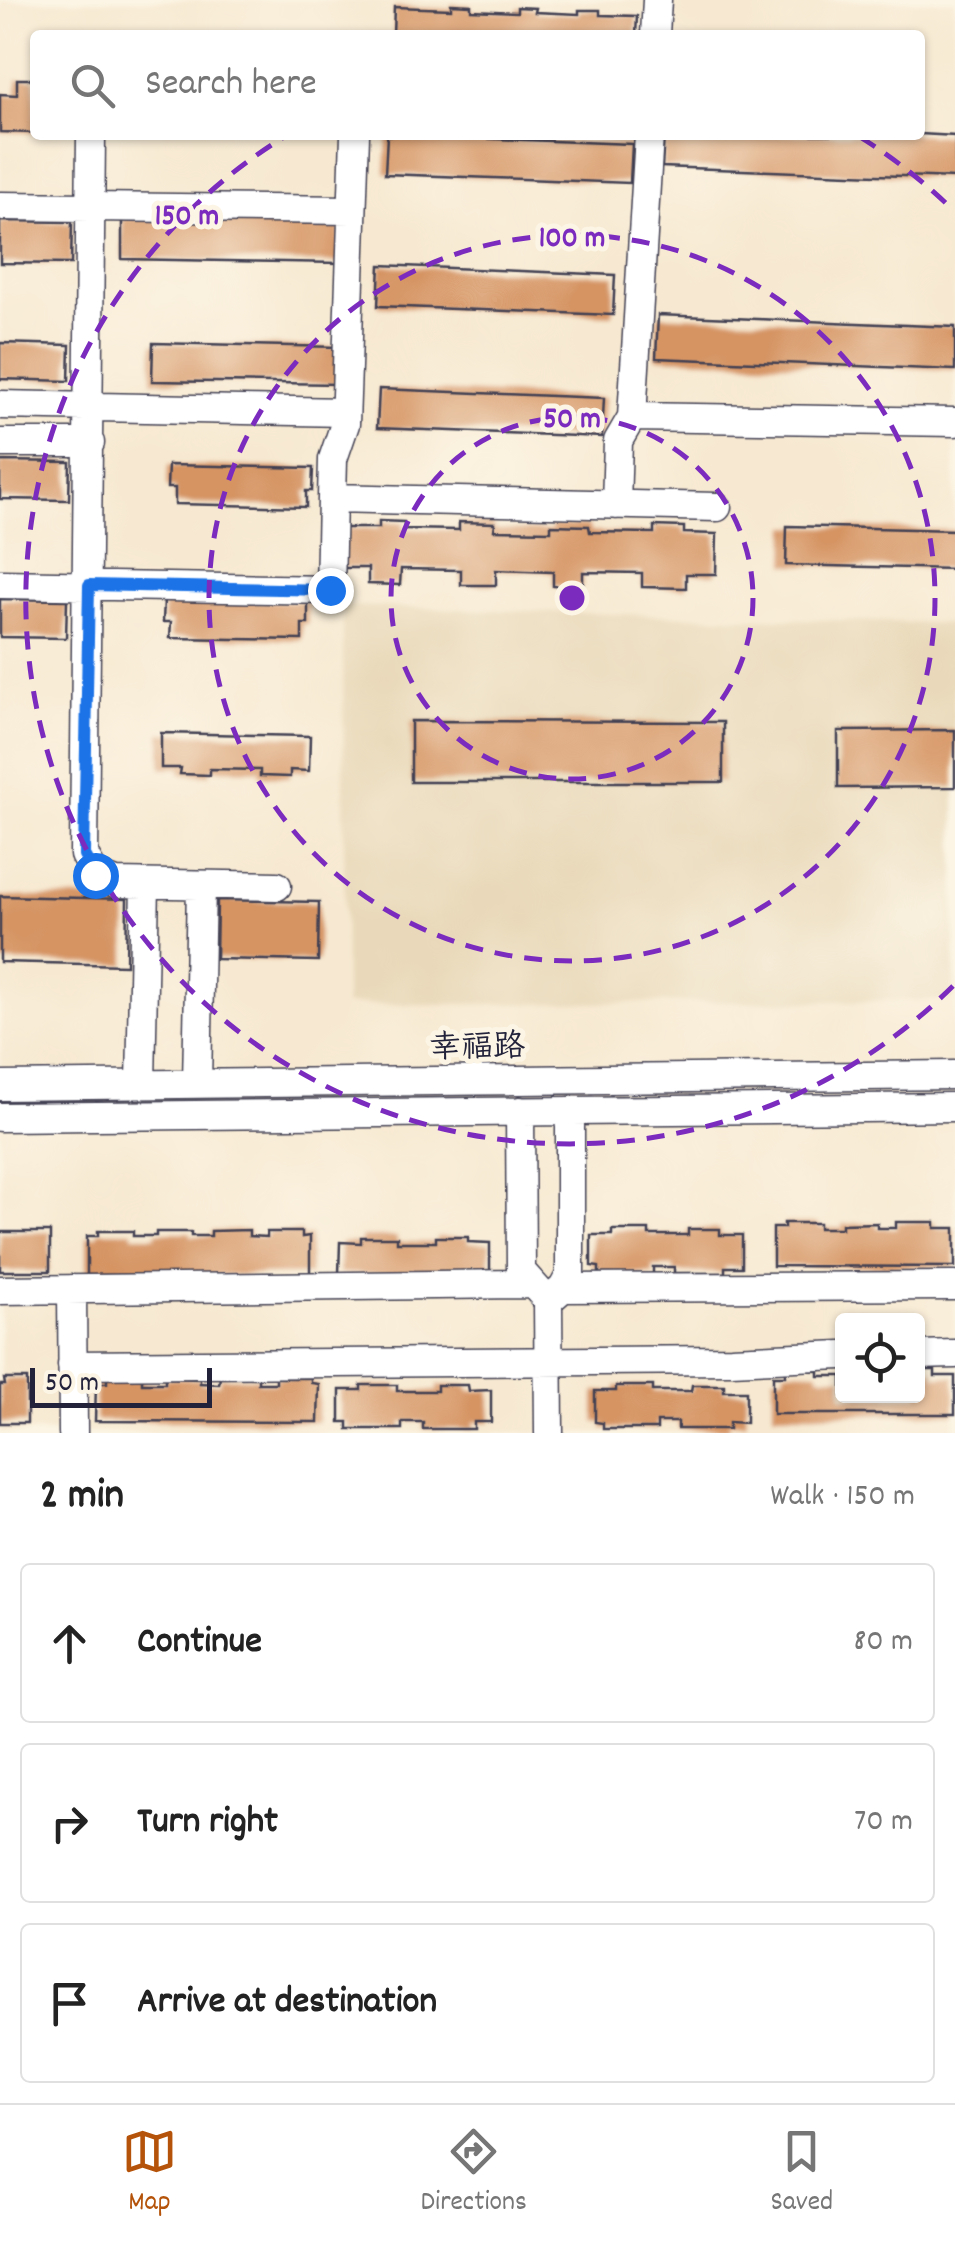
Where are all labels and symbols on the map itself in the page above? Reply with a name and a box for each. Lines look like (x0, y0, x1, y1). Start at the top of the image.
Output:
text: 150 m (155, 197, 219, 240)
text: 100 m (539, 219, 605, 262)
text: 50 m (543, 400, 601, 443)
route end (308, 568, 354, 614)
centre of rings (554, 580, 590, 616)
route start (73, 853, 119, 899)
street label: 幸福路 (429, 1026, 525, 1074)
scale bar (30, 1363, 212, 1408)

